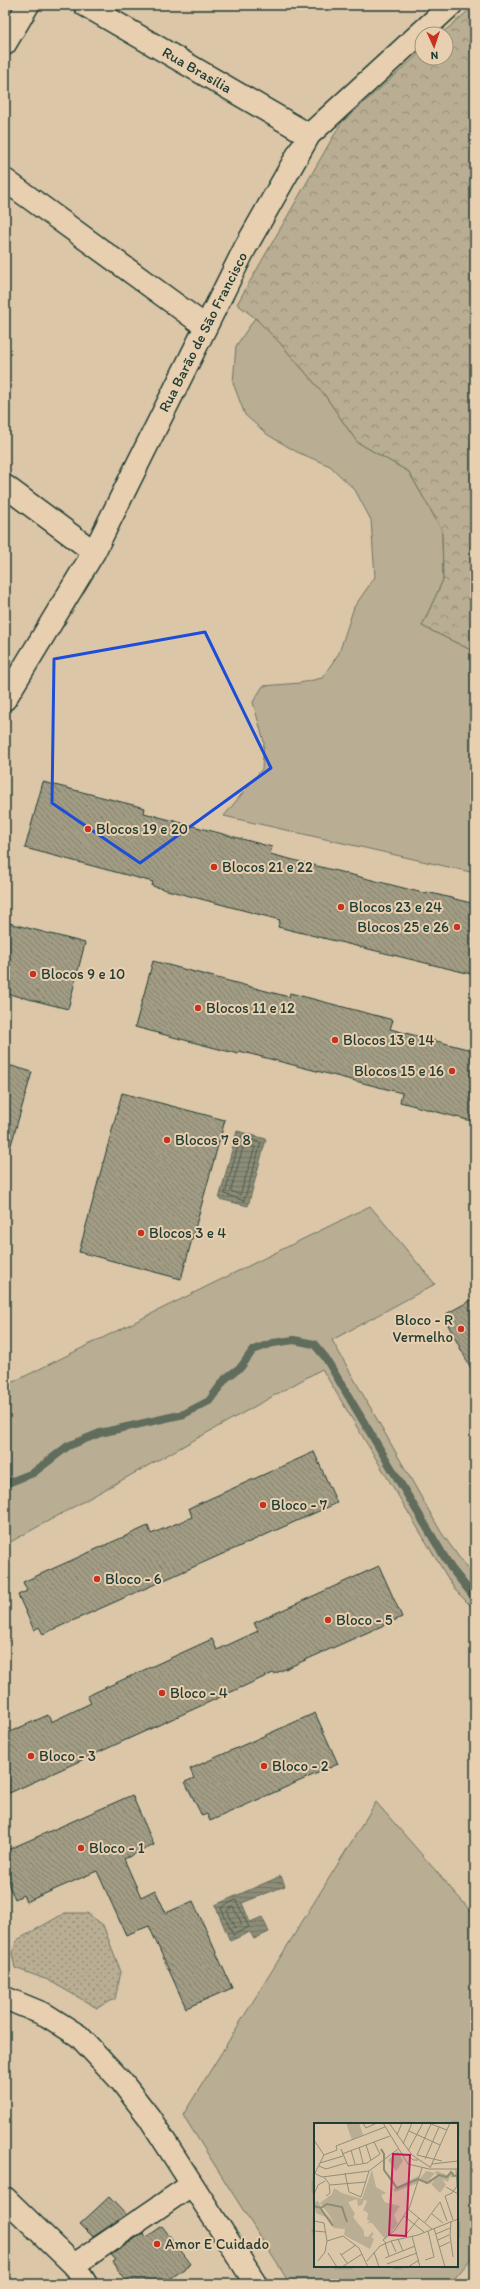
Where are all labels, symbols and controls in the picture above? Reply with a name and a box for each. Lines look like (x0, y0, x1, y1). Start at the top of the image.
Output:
north arrow (414, 26, 454, 66)
street label: Rua Brasília (159, 43, 236, 97)
text: N (430, 49, 439, 62)
street label: Rua Barão de São Francisco (155, 249, 251, 415)
place label: Blocos 19 e 20 (96, 820, 188, 838)
marker: Blocos 19 e 20 (83, 824, 93, 834)
place label: Blocos 21 e 22 (222, 858, 313, 876)
marker: Blocos 21 e 22 (209, 862, 219, 872)
place label: Blocos 23 e 24 (349, 898, 442, 916)
marker: Blocos 23 e 24 (336, 902, 346, 912)
place label: Blocos 25 e 26 (357, 918, 449, 936)
marker: Blocos 25 e 26 (452, 922, 462, 932)
place label: Blocos 9 e 10 (41, 965, 125, 983)
marker: Blocos 9 e 10 (28, 969, 38, 979)
place label: Blocos 11 e 12 (206, 999, 295, 1017)
marker: Blocos 11 e 12 (193, 1003, 203, 1013)
place label: Blocos 13 e 14 (343, 1031, 434, 1049)
marker: Blocos 13 e 14 (330, 1035, 340, 1045)
place label: Blocos 15 e 16 (354, 1062, 444, 1080)
marker: Blocos 15 e 16 (447, 1066, 457, 1076)
place label: Blocos 7 e 8 (175, 1131, 251, 1149)
marker: Blocos 7 e 8 (162, 1135, 172, 1145)
place label: Blocos 3 e 4 (149, 1224, 226, 1242)
marker: Blocos 3 e 4 (136, 1228, 146, 1238)
place label: Bloco - R Vermelho (393, 1311, 453, 1346)
marker: Bloco - R Vermelho (456, 1324, 466, 1334)
place label: Bloco - 7 (271, 1496, 328, 1514)
marker: Bloco - 7 (258, 1500, 268, 1510)
place label: Bloco - 6 (105, 1570, 162, 1588)
marker: Bloco - 6 (92, 1574, 102, 1584)
place label: Bloco - 5 (336, 1611, 393, 1629)
marker: Bloco - 5 (323, 1615, 333, 1625)
place label: Bloco - 4 (170, 1684, 228, 1702)
marker: Bloco - 4 (157, 1688, 167, 1698)
place label: Bloco - 3 (39, 1747, 96, 1765)
marker: Bloco - 3 (26, 1751, 36, 1761)
place label: Bloco - 2 (272, 1757, 329, 1775)
marker: Bloco - 2 (259, 1761, 269, 1771)
place label: Bloco - 1 (89, 1839, 145, 1857)
marker: Bloco - 1 (76, 1843, 86, 1853)
inset map (314, 2123, 458, 2267)
place label: Amor E Cuidado (165, 2235, 269, 2253)
marker: Amor E Cuidado (152, 2239, 162, 2249)

